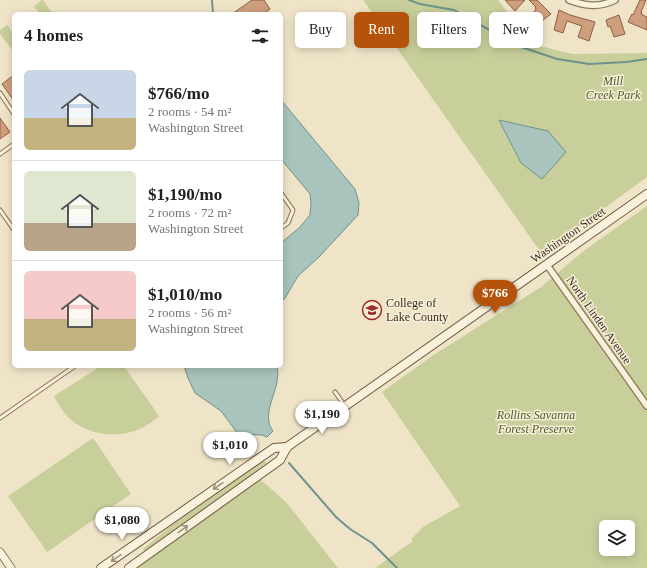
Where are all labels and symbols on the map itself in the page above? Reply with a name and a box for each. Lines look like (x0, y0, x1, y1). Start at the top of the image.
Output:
park label: Mill Creek Park (586, 74, 641, 102)
street label: Washington Street (528, 204, 609, 266)
street label: North Linden Avenue (564, 273, 634, 367)
pin: $766 (471, 280, 519, 314)
place label: College of Lake County (386, 296, 448, 324)
school or university icon: College of Lake County (361, 299, 383, 321)
pin: $1,190 (289, 401, 355, 435)
park label: Rollins Savanna Forest Preserve (496, 408, 575, 436)
pin: $1,010 (197, 432, 263, 466)
one-way arrow (213, 482, 224, 490)
pin: $1,080 (89, 507, 155, 541)
one-way arrow (178, 525, 189, 533)
one-way arrow (111, 554, 122, 562)

